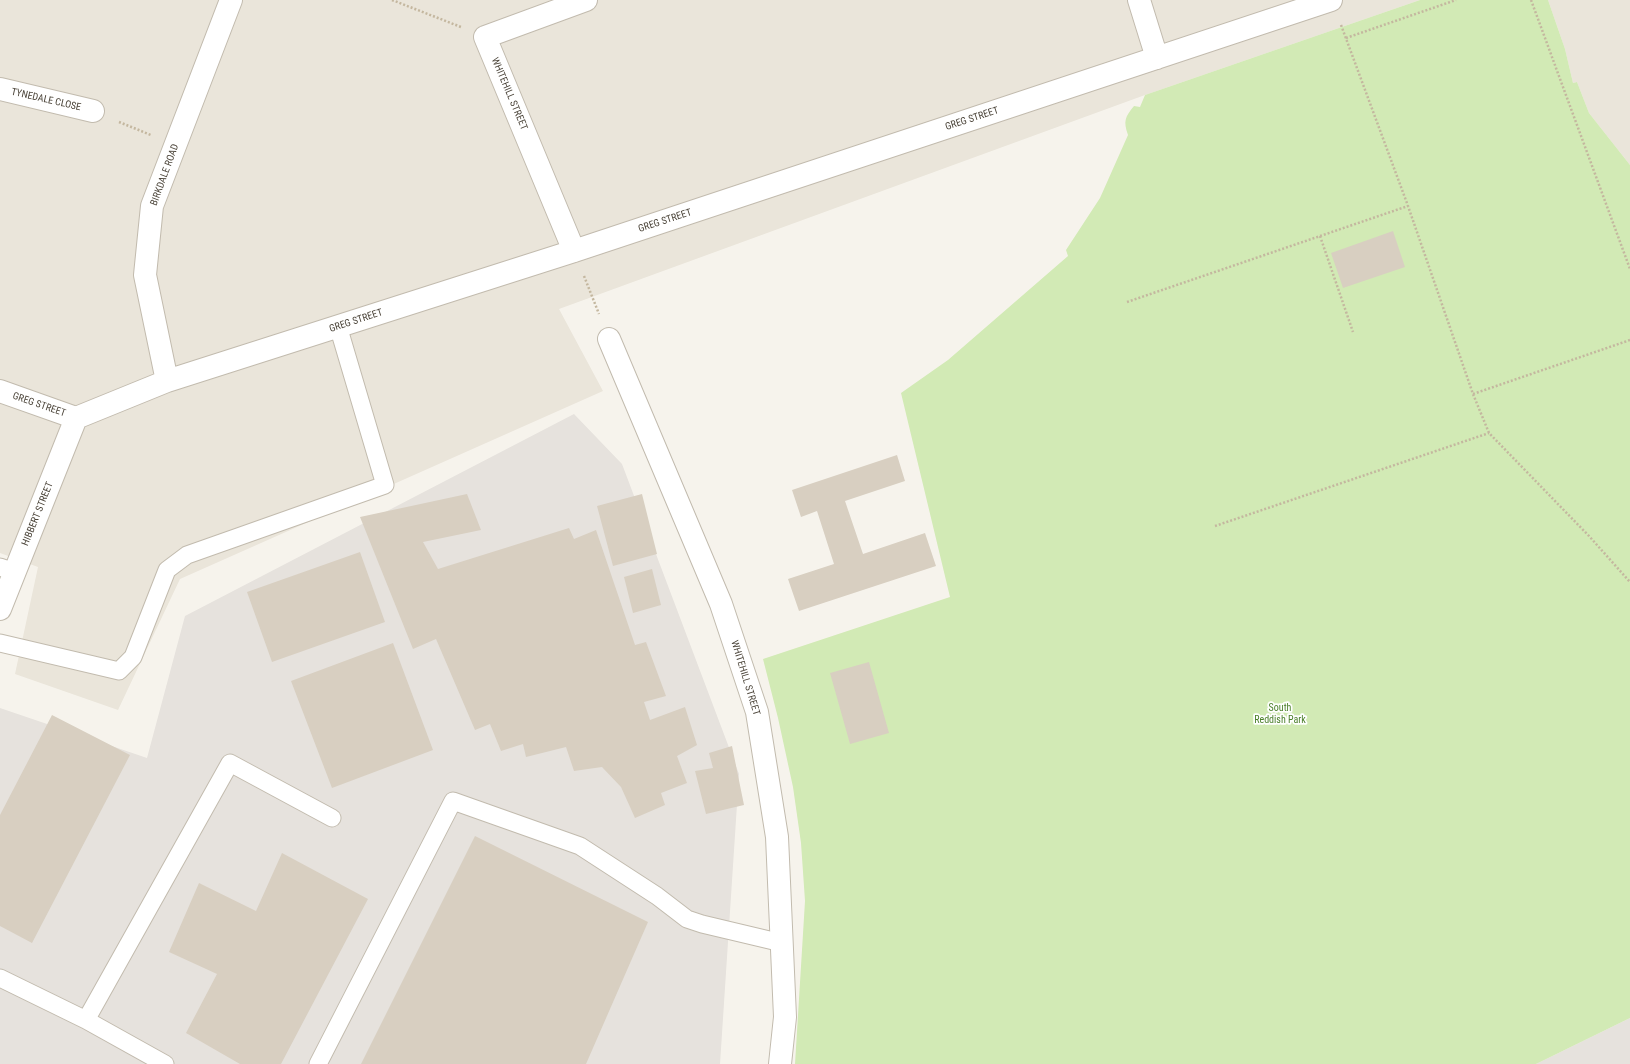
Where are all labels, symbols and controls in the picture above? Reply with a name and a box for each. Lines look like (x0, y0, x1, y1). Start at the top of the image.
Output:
street label: WHITEHILL STREET (488, 56, 530, 132)
street label: TYNEDALE CLOSE (10, 86, 82, 114)
street label: GREG STREET (944, 105, 1000, 133)
street label: BIRKDALE ROAD (148, 142, 182, 208)
street label: GREG STREET (637, 207, 693, 235)
street label: GREG STREET (328, 307, 384, 335)
street label: GREG STREET (11, 390, 67, 420)
street label: HIBBERT STREET (20, 480, 56, 548)
street label: WHITEHILL STREET (728, 639, 762, 717)
park label: South Reddish Park (1254, 702, 1306, 726)

